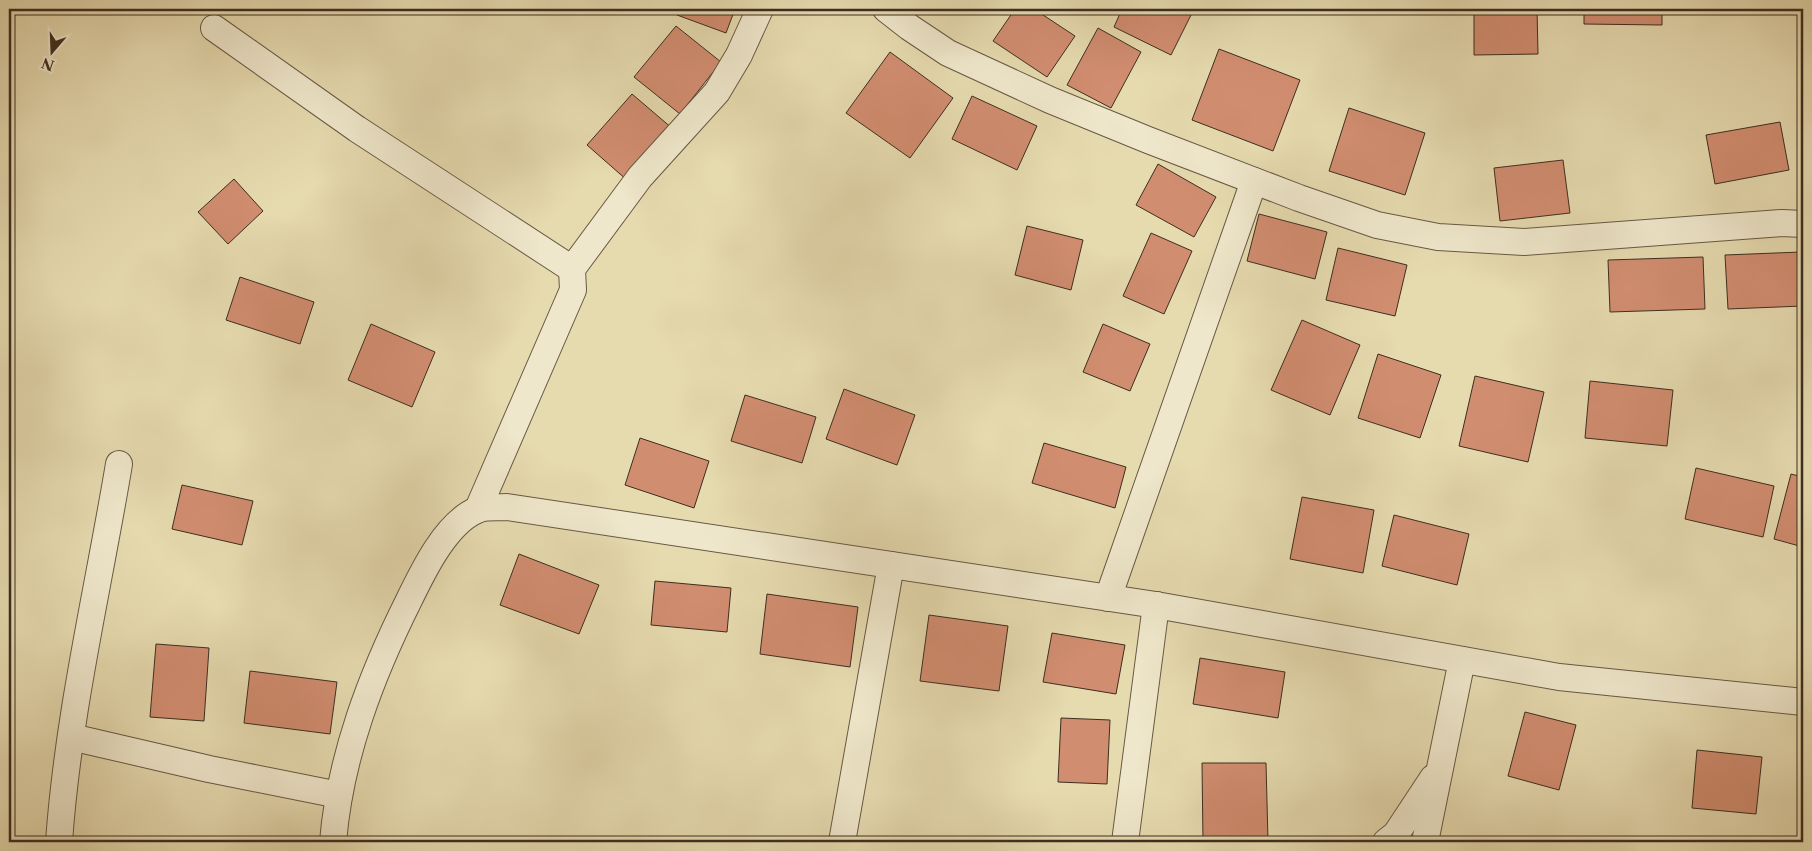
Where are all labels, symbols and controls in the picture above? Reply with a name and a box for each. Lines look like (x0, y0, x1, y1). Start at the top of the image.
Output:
north arrow (28, 28, 78, 78)
text: N (39, 54, 56, 75)

